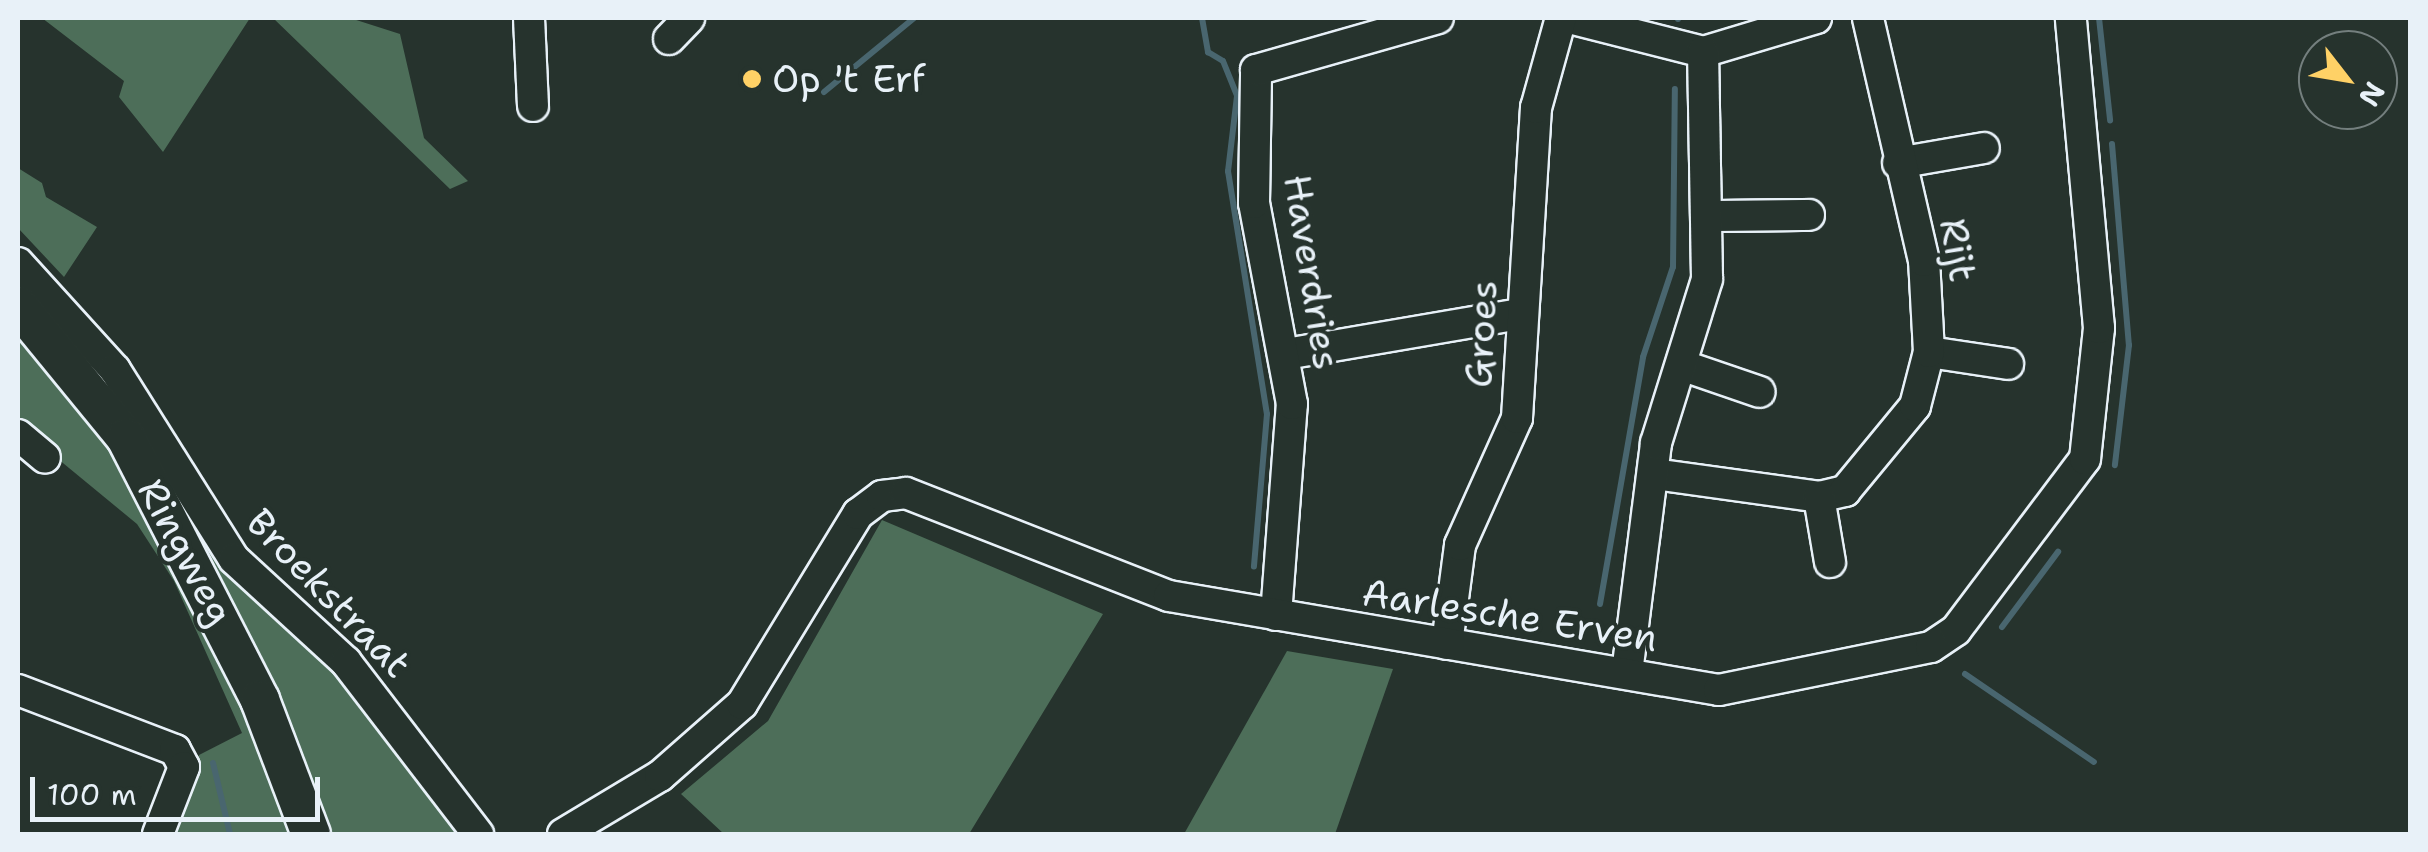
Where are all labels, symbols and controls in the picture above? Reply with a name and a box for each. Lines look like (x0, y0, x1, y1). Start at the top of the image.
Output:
north arrow (2298, 30, 2398, 130)
place label: Op 't Erf (772, 56, 925, 102)
marker: Op 't Erf (741, 68, 763, 90)
text: N (2350, 75, 2394, 114)
street label: Haverdries (1274, 171, 1350, 373)
street label: Rijt (1930, 215, 1986, 285)
street label: Groes (1455, 279, 1507, 389)
street label: Ringweg (129, 471, 243, 633)
street label: Broekstraat (237, 499, 421, 687)
street label: Aarlesche Erven (1359, 569, 1661, 661)
scale bar (35, 757, 325, 819)
text: 100 m (47, 774, 137, 815)

